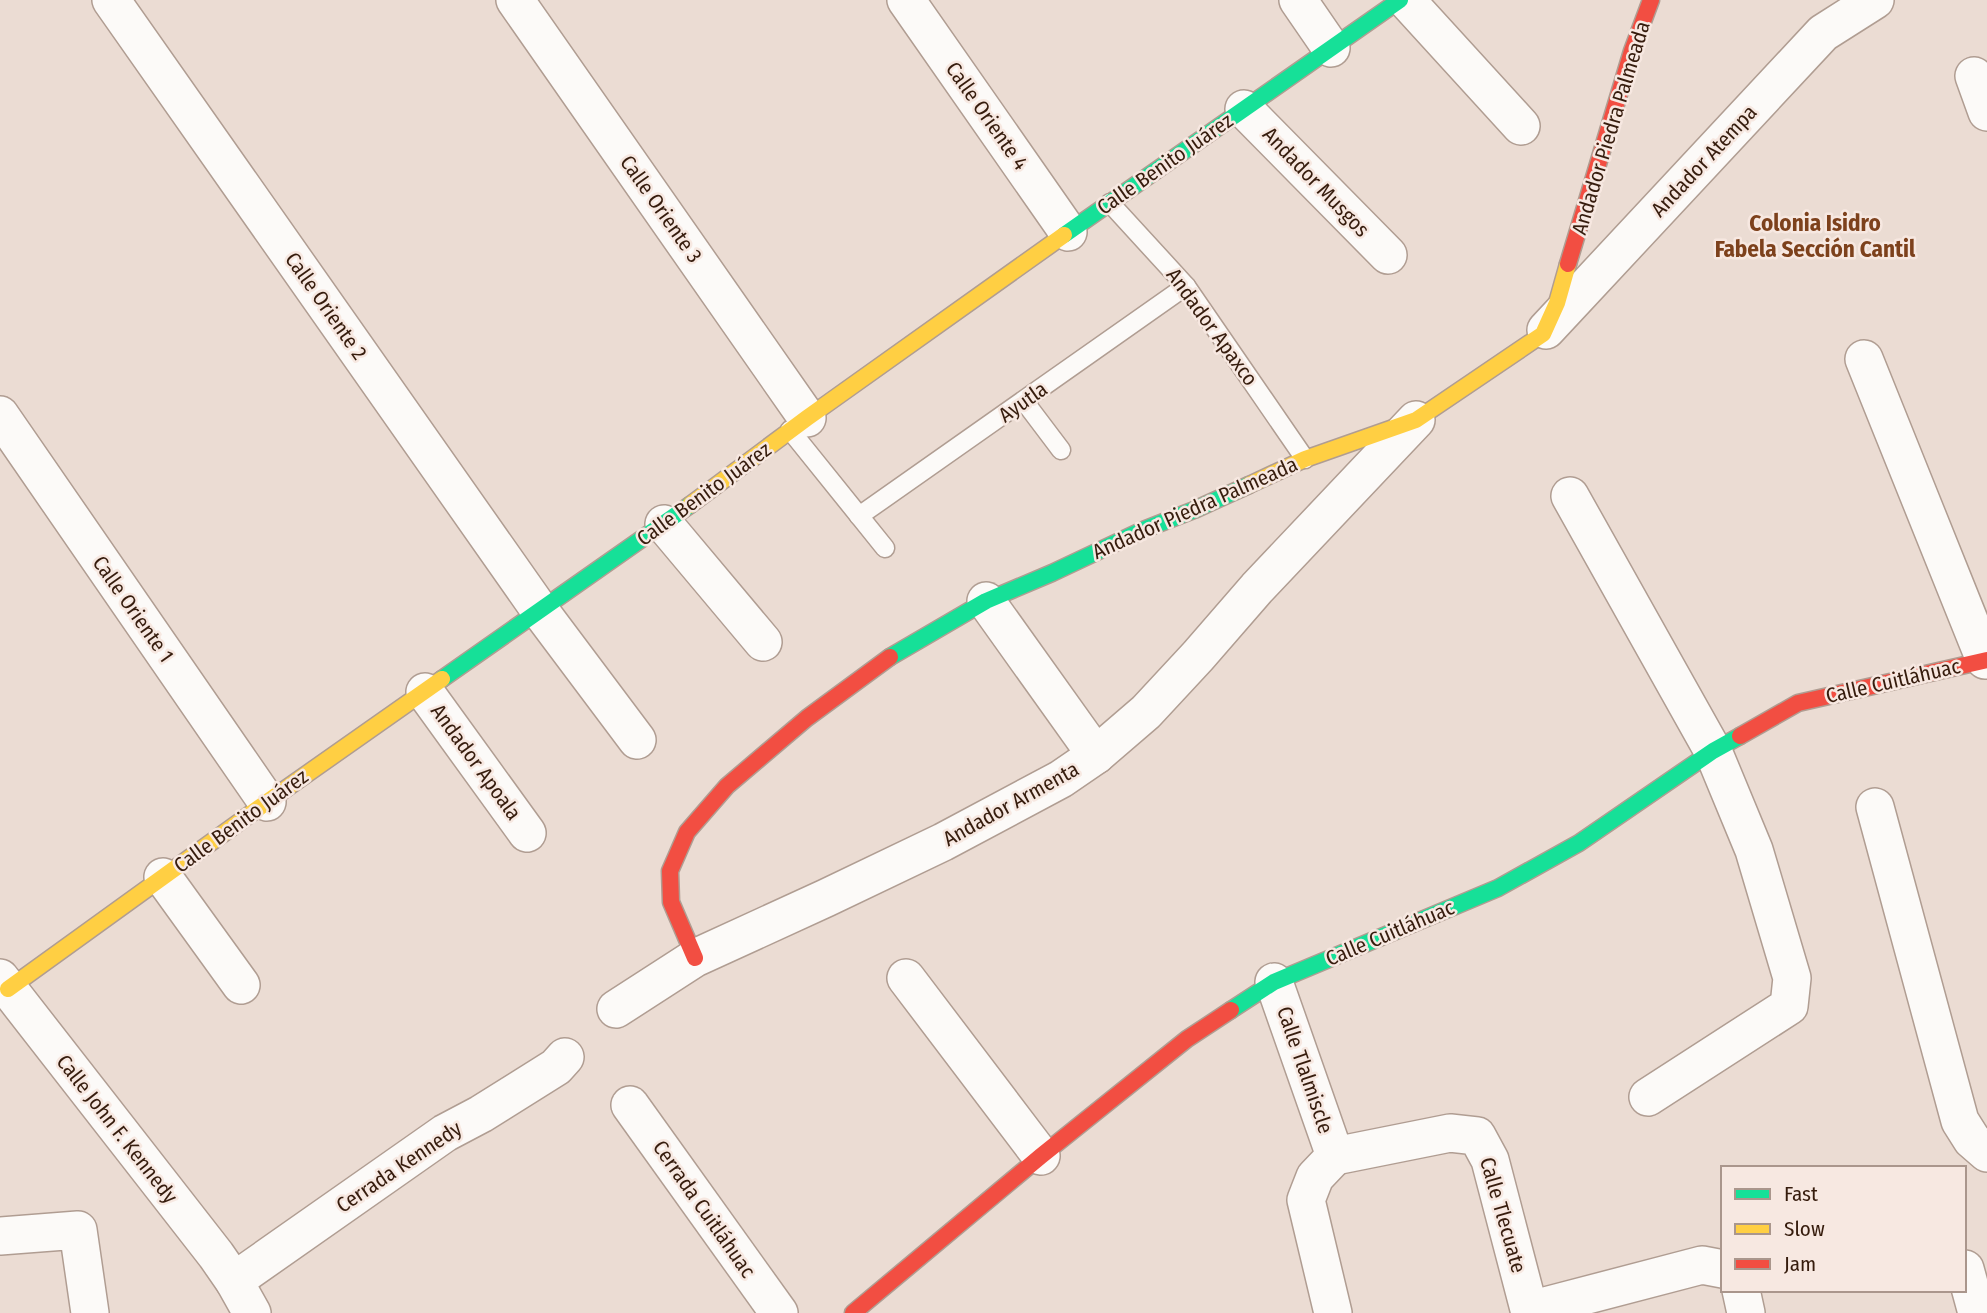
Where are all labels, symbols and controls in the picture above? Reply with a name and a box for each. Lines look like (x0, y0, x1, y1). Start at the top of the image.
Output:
street label: Andador Piedra Palmeada (1566, 18, 1656, 238)
street label: Calle Oriente 4 (940, 57, 1034, 175)
street label: Andador Atempa (1646, 100, 1762, 222)
street label: Calle Benito Juárez (1092, 108, 1238, 220)
street label: Andador Musgos (1257, 122, 1375, 242)
street label: Calle Oriente 3 (614, 150, 708, 268)
district label: Colonia Isidro Fabela Sección Cantil (1715, 209, 1916, 263)
street label: Calle Oriente 2 (279, 247, 373, 365)
street label: Andador Apaxco (1161, 263, 1263, 391)
street label: Ayutla (994, 376, 1052, 428)
street label: Calle Benito Juárez (632, 437, 776, 551)
street label: Andador Piedra Palmeada (1088, 451, 1302, 565)
street label: Calle Oriente 1 (87, 551, 179, 667)
street label: Calle Cuitláhuac (1823, 653, 1963, 709)
street label: Andador Apoala (425, 699, 527, 825)
street label: Andador Armenta (939, 756, 1083, 852)
street label: Calle Benito Juárez (169, 764, 313, 878)
street label: Calle Cuitláhuac (1322, 894, 1458, 972)
street label: Calle Tlalmiscle (1271, 1003, 1339, 1137)
street label: Calle John F. Kennedy (51, 1049, 184, 1209)
street label: Cerrada Kennedy (331, 1115, 467, 1219)
street label: Cerrada Cuitláhuac (647, 1135, 761, 1283)
street label: Calle Tlecuate (1474, 1154, 1532, 1276)
legend (1721, 1166, 1966, 1292)
text: Fast (1784, 1181, 1818, 1207)
text: Slow (1784, 1216, 1825, 1242)
text: Jam (1784, 1251, 1816, 1277)

